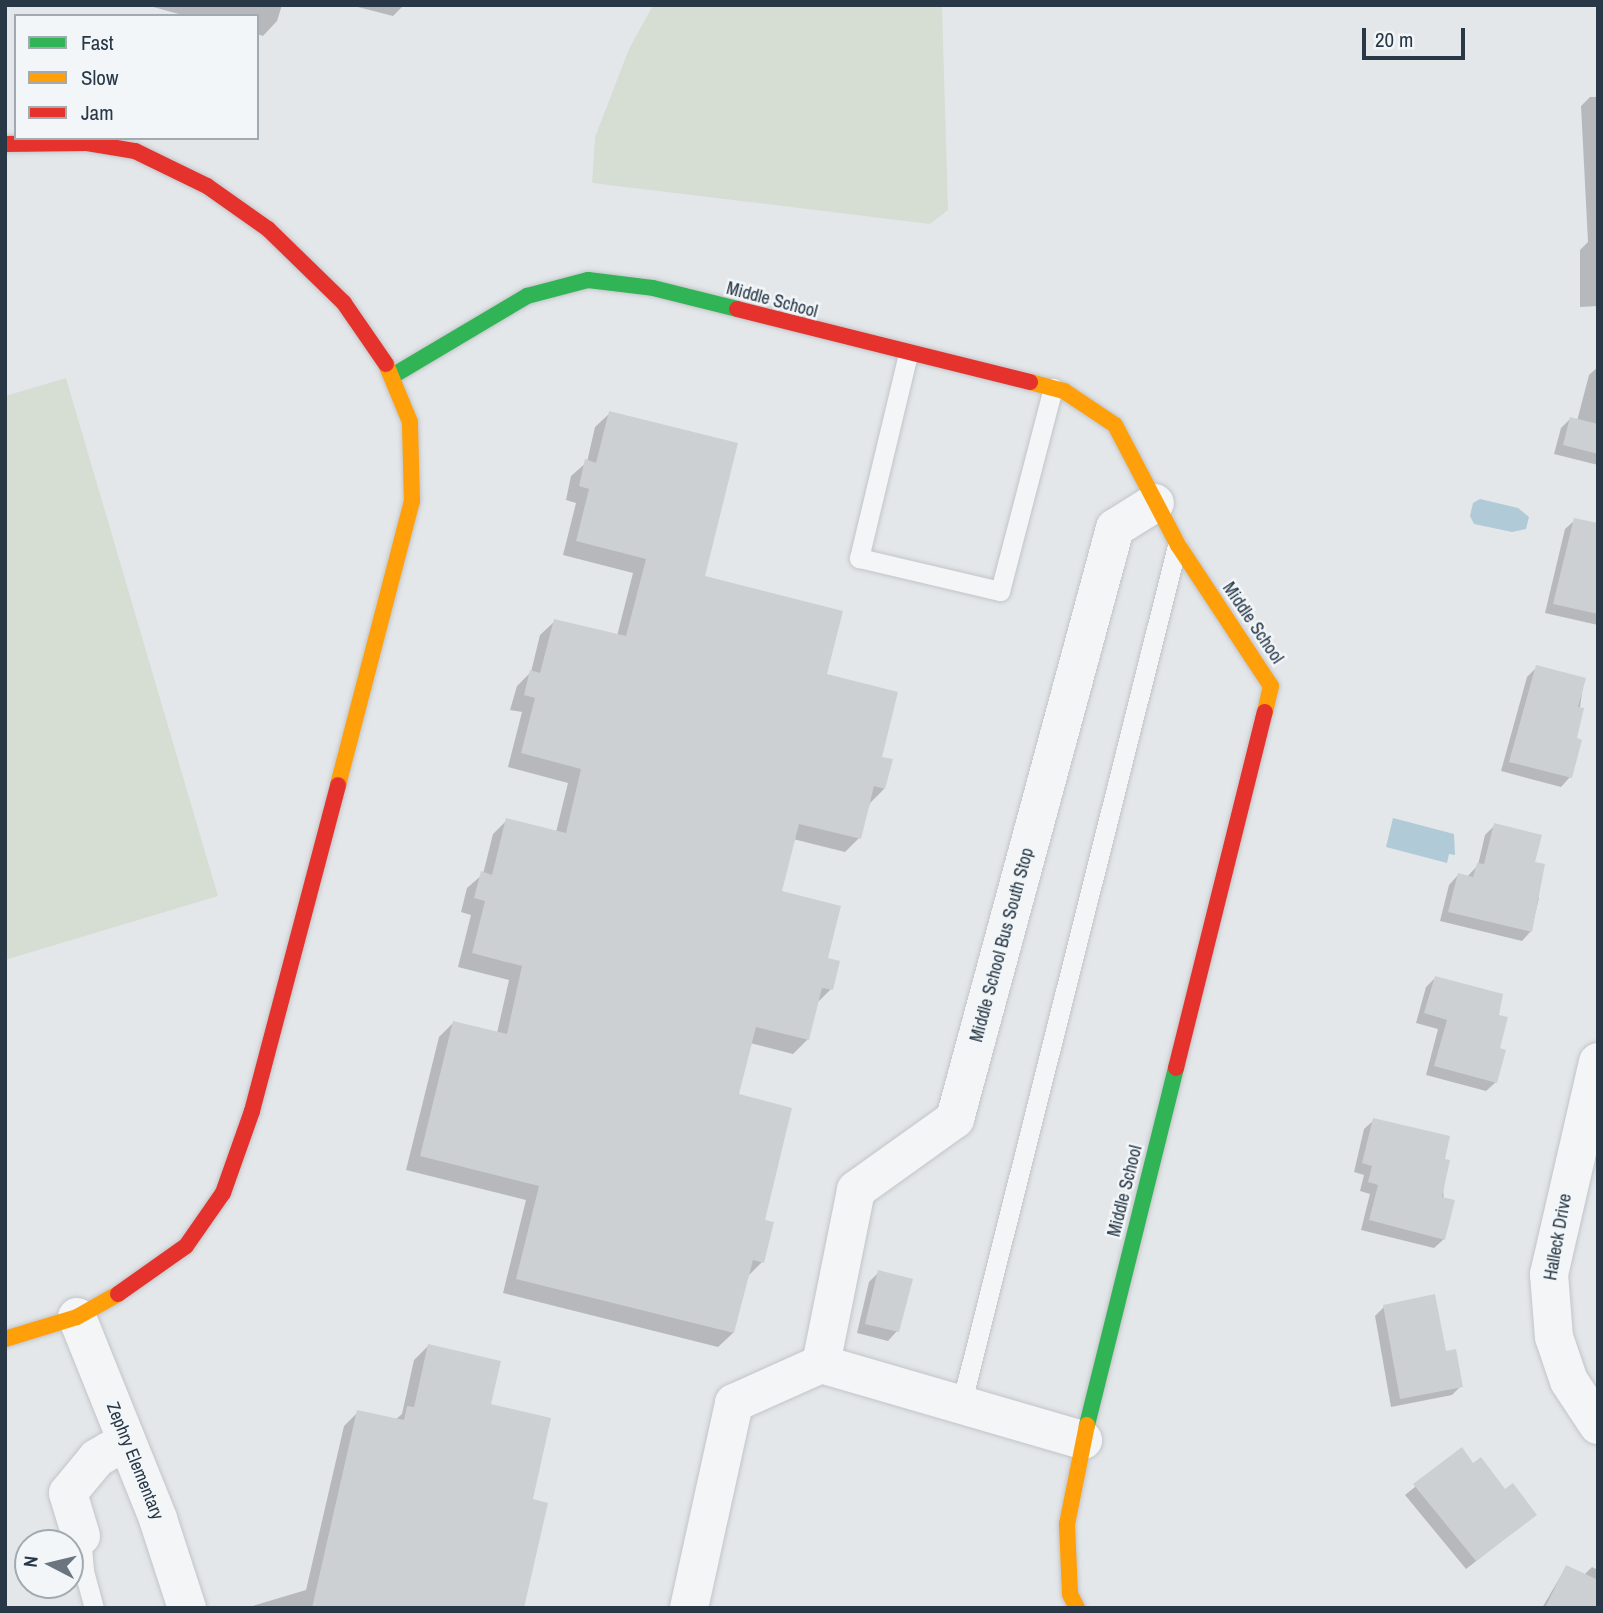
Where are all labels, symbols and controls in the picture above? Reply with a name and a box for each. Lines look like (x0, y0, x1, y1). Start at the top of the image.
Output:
legend (14, 14, 259, 140)
scale bar (1365, 14, 1468, 58)
text: 20 m (1375, 25, 1413, 54)
text: Fast (81, 28, 114, 57)
text: Slow (81, 63, 118, 92)
text: Jam (81, 98, 114, 127)
street label: Middle School (724, 277, 820, 323)
street label: Middle School (1218, 578, 1288, 668)
street label: Middle School Bus South Stop (966, 846, 1038, 1044)
street label: Middle School (1103, 1143, 1147, 1239)
street label: Halleck Drive (1540, 1192, 1576, 1282)
street label: Zephry Elementary (102, 1399, 168, 1523)
north arrow (14, 1529, 84, 1599)
text: N (17, 1555, 44, 1569)

